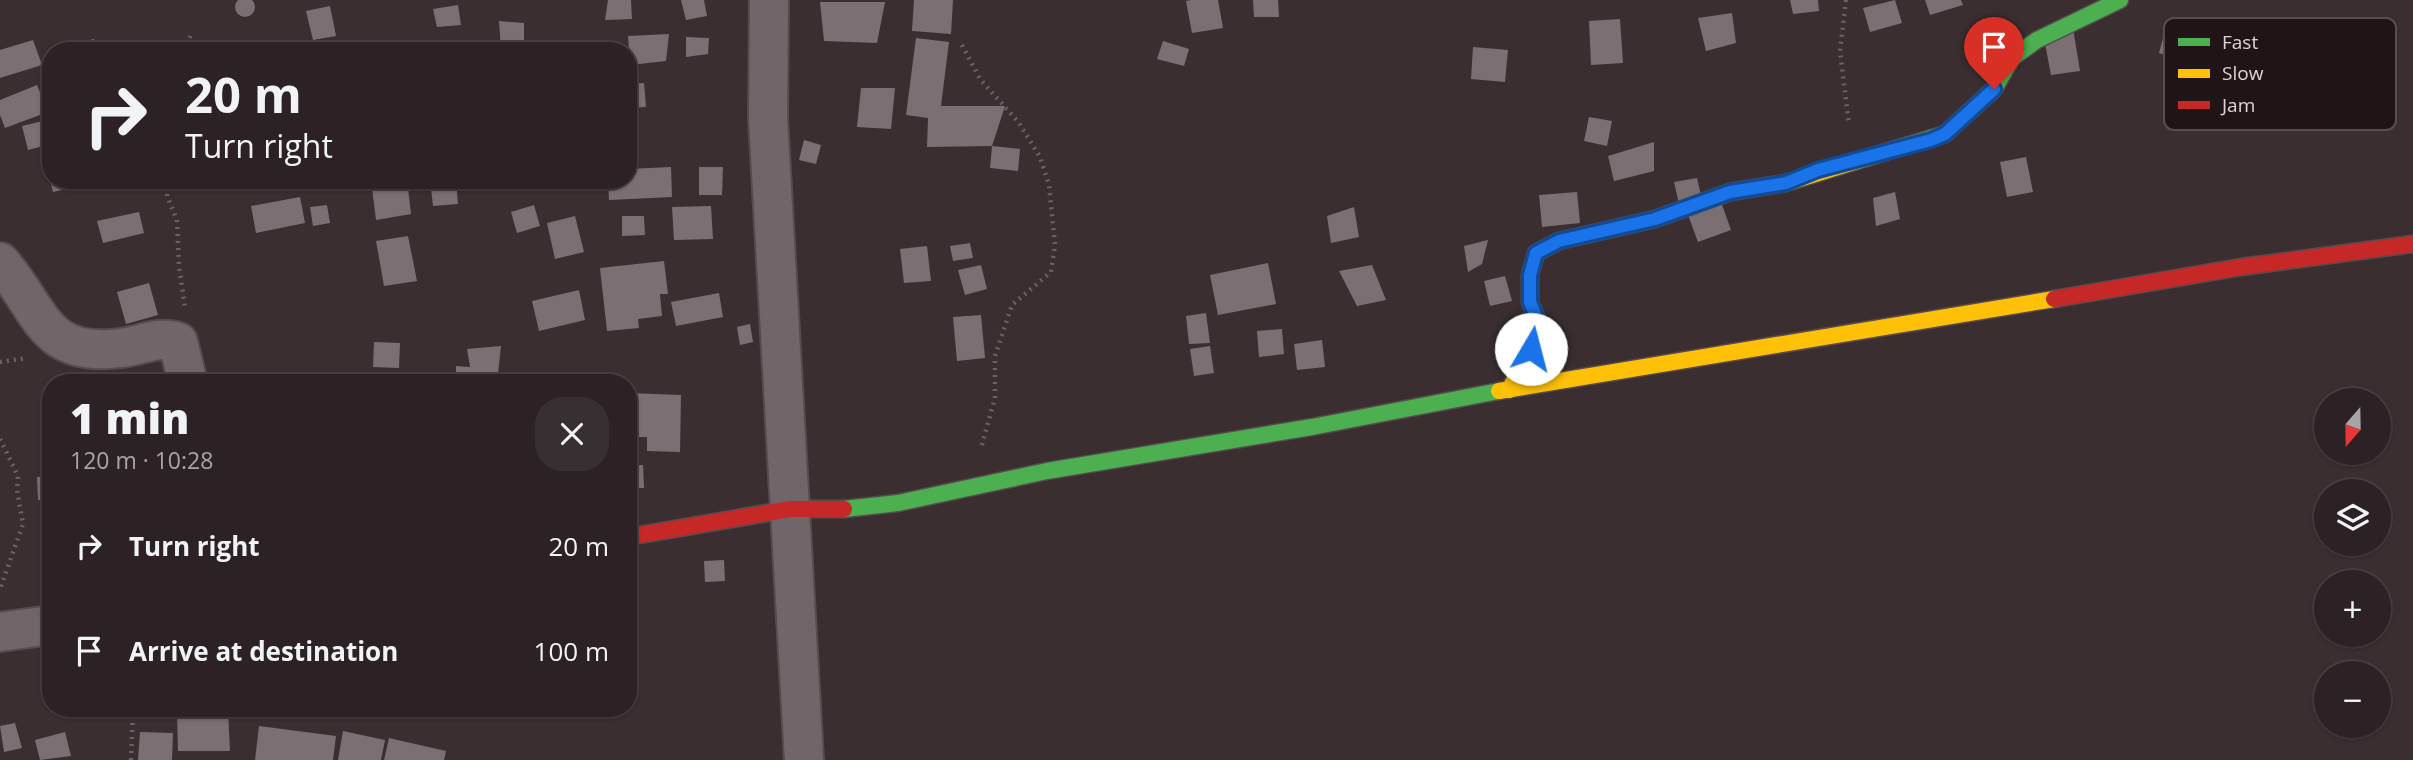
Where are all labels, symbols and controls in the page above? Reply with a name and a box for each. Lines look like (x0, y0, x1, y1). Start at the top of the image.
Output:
pin (1964, 17, 2024, 89)
legend (2164, 18, 2396, 130)
icon: arrive (1975, 28, 2013, 66)
text: Fast (2222, 29, 2258, 55)
text: Slow (2222, 60, 2264, 86)
text: 20 m (185, 61, 302, 127)
icon: right (70, 70, 161, 161)
text: Jam (2220, 92, 2255, 118)
text: Turn right (185, 124, 333, 167)
position arrow (1494, 312, 1568, 386)
north arrow (2314, 388, 2390, 466)
map controls (2314, 388, 2391, 738)
text: 1 min (70, 389, 189, 446)
button: close (535, 397, 609, 471)
text: 120 m · 10:28 (70, 444, 213, 476)
button: layers (2314, 479, 2391, 556)
icon: right (70, 527, 108, 565)
text: Turn right (129, 528, 260, 564)
text: 20 m (548, 528, 609, 564)
button: + (2314, 570, 2391, 647)
icon: arrive (70, 632, 108, 670)
text: Arrive at destination (129, 633, 398, 669)
text: 100 m (534, 633, 609, 669)
button: − (2314, 661, 2391, 738)

